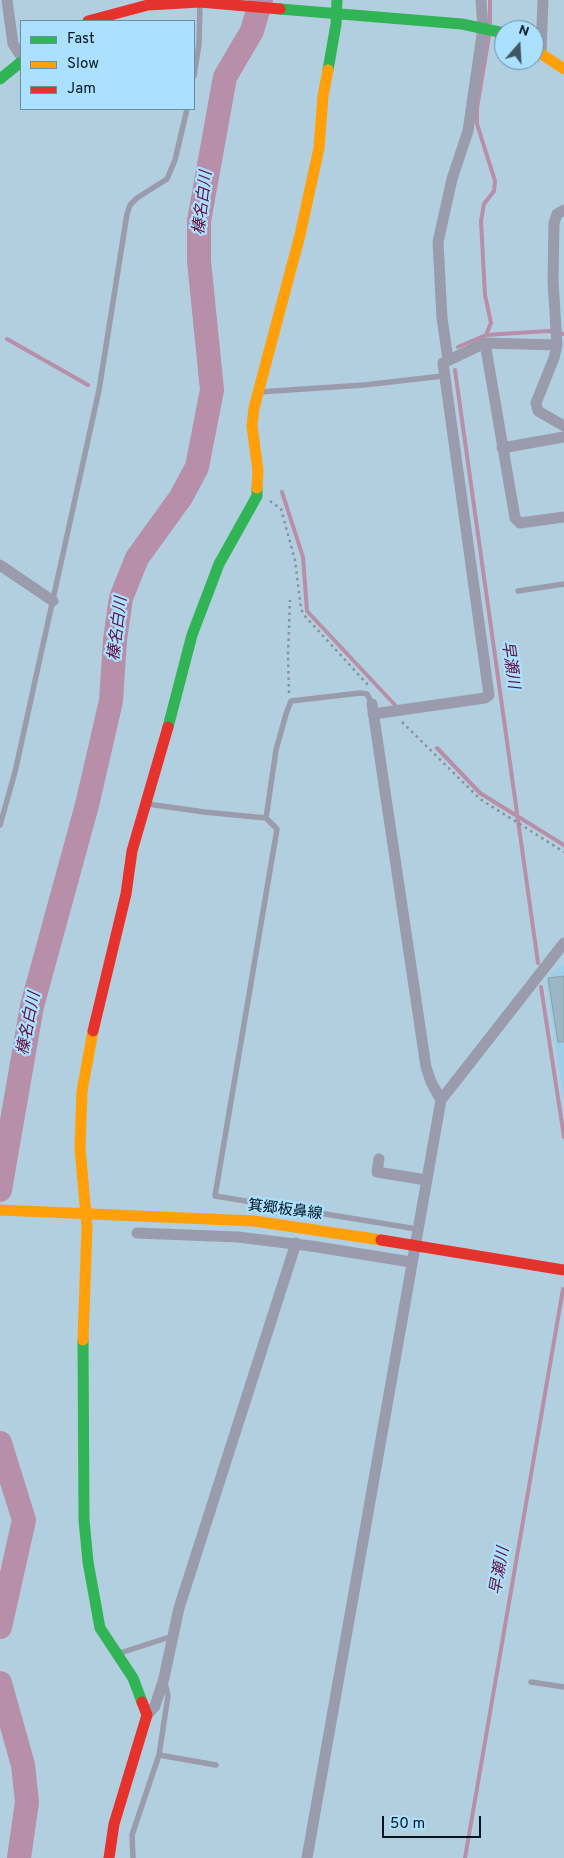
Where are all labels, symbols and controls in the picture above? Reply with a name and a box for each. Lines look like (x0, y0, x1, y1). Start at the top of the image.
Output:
legend (20, 20, 195, 110)
north arrow (494, 20, 544, 70)
text: N (516, 22, 531, 41)
text: Fast (67, 30, 95, 49)
text: Slow (67, 55, 99, 74)
text: Jam (67, 80, 96, 99)
water label: 榛名白川 (191, 170, 217, 236)
water label: 榛名白川 (106, 596, 132, 662)
water label: 早瀬川 (496, 640, 522, 690)
water label: 榛名白川 (14, 991, 46, 1057)
street label: 箕郷板鼻線 (247, 1197, 323, 1225)
water label: 早瀬川 (487, 1546, 515, 1596)
scale bar (384, 1806, 483, 1838)
text: 50 m (390, 1815, 425, 1834)

